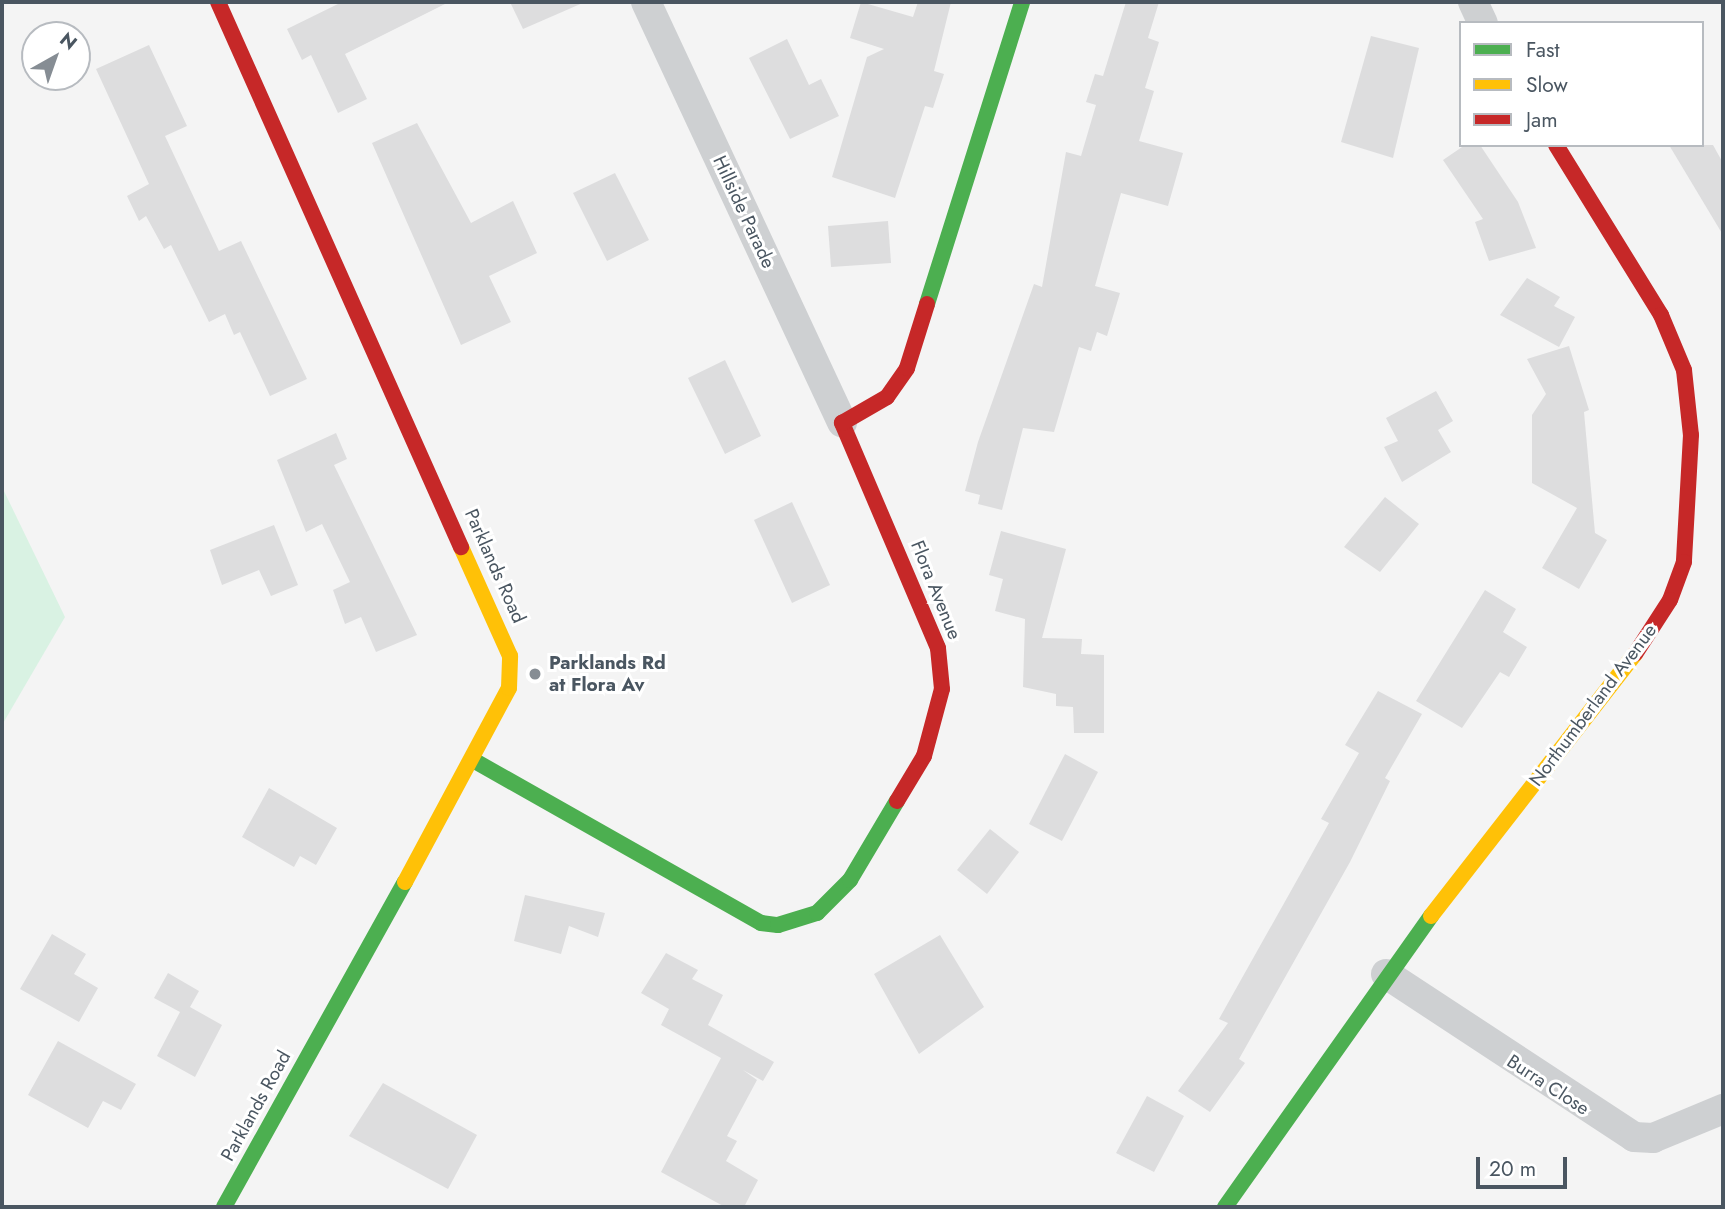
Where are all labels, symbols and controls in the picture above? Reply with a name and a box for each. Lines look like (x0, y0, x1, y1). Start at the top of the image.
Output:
north arrow (21, 21, 91, 91)
legend (1459, 21, 1704, 147)
text: N (54, 26, 83, 56)
text: Fast (1526, 35, 1559, 65)
text: Slow (1526, 70, 1568, 100)
text: Jam (1526, 105, 1558, 135)
street label: Hillside Parade (708, 152, 780, 272)
street label: Parklands Road (460, 505, 530, 627)
street label: Flora Avenue (906, 537, 966, 643)
street label: Northumberland Avenue (1525, 619, 1661, 791)
place label: Parklands Rd at Flora Av (549, 652, 666, 696)
marker: Parklands Rd at Flora Av (527, 666, 543, 682)
street label: Parklands Road (216, 1047, 296, 1165)
street label: Burra Close (1503, 1050, 1593, 1120)
scale bar (1480, 1142, 1571, 1186)
text: 20 m (1489, 1154, 1536, 1184)

